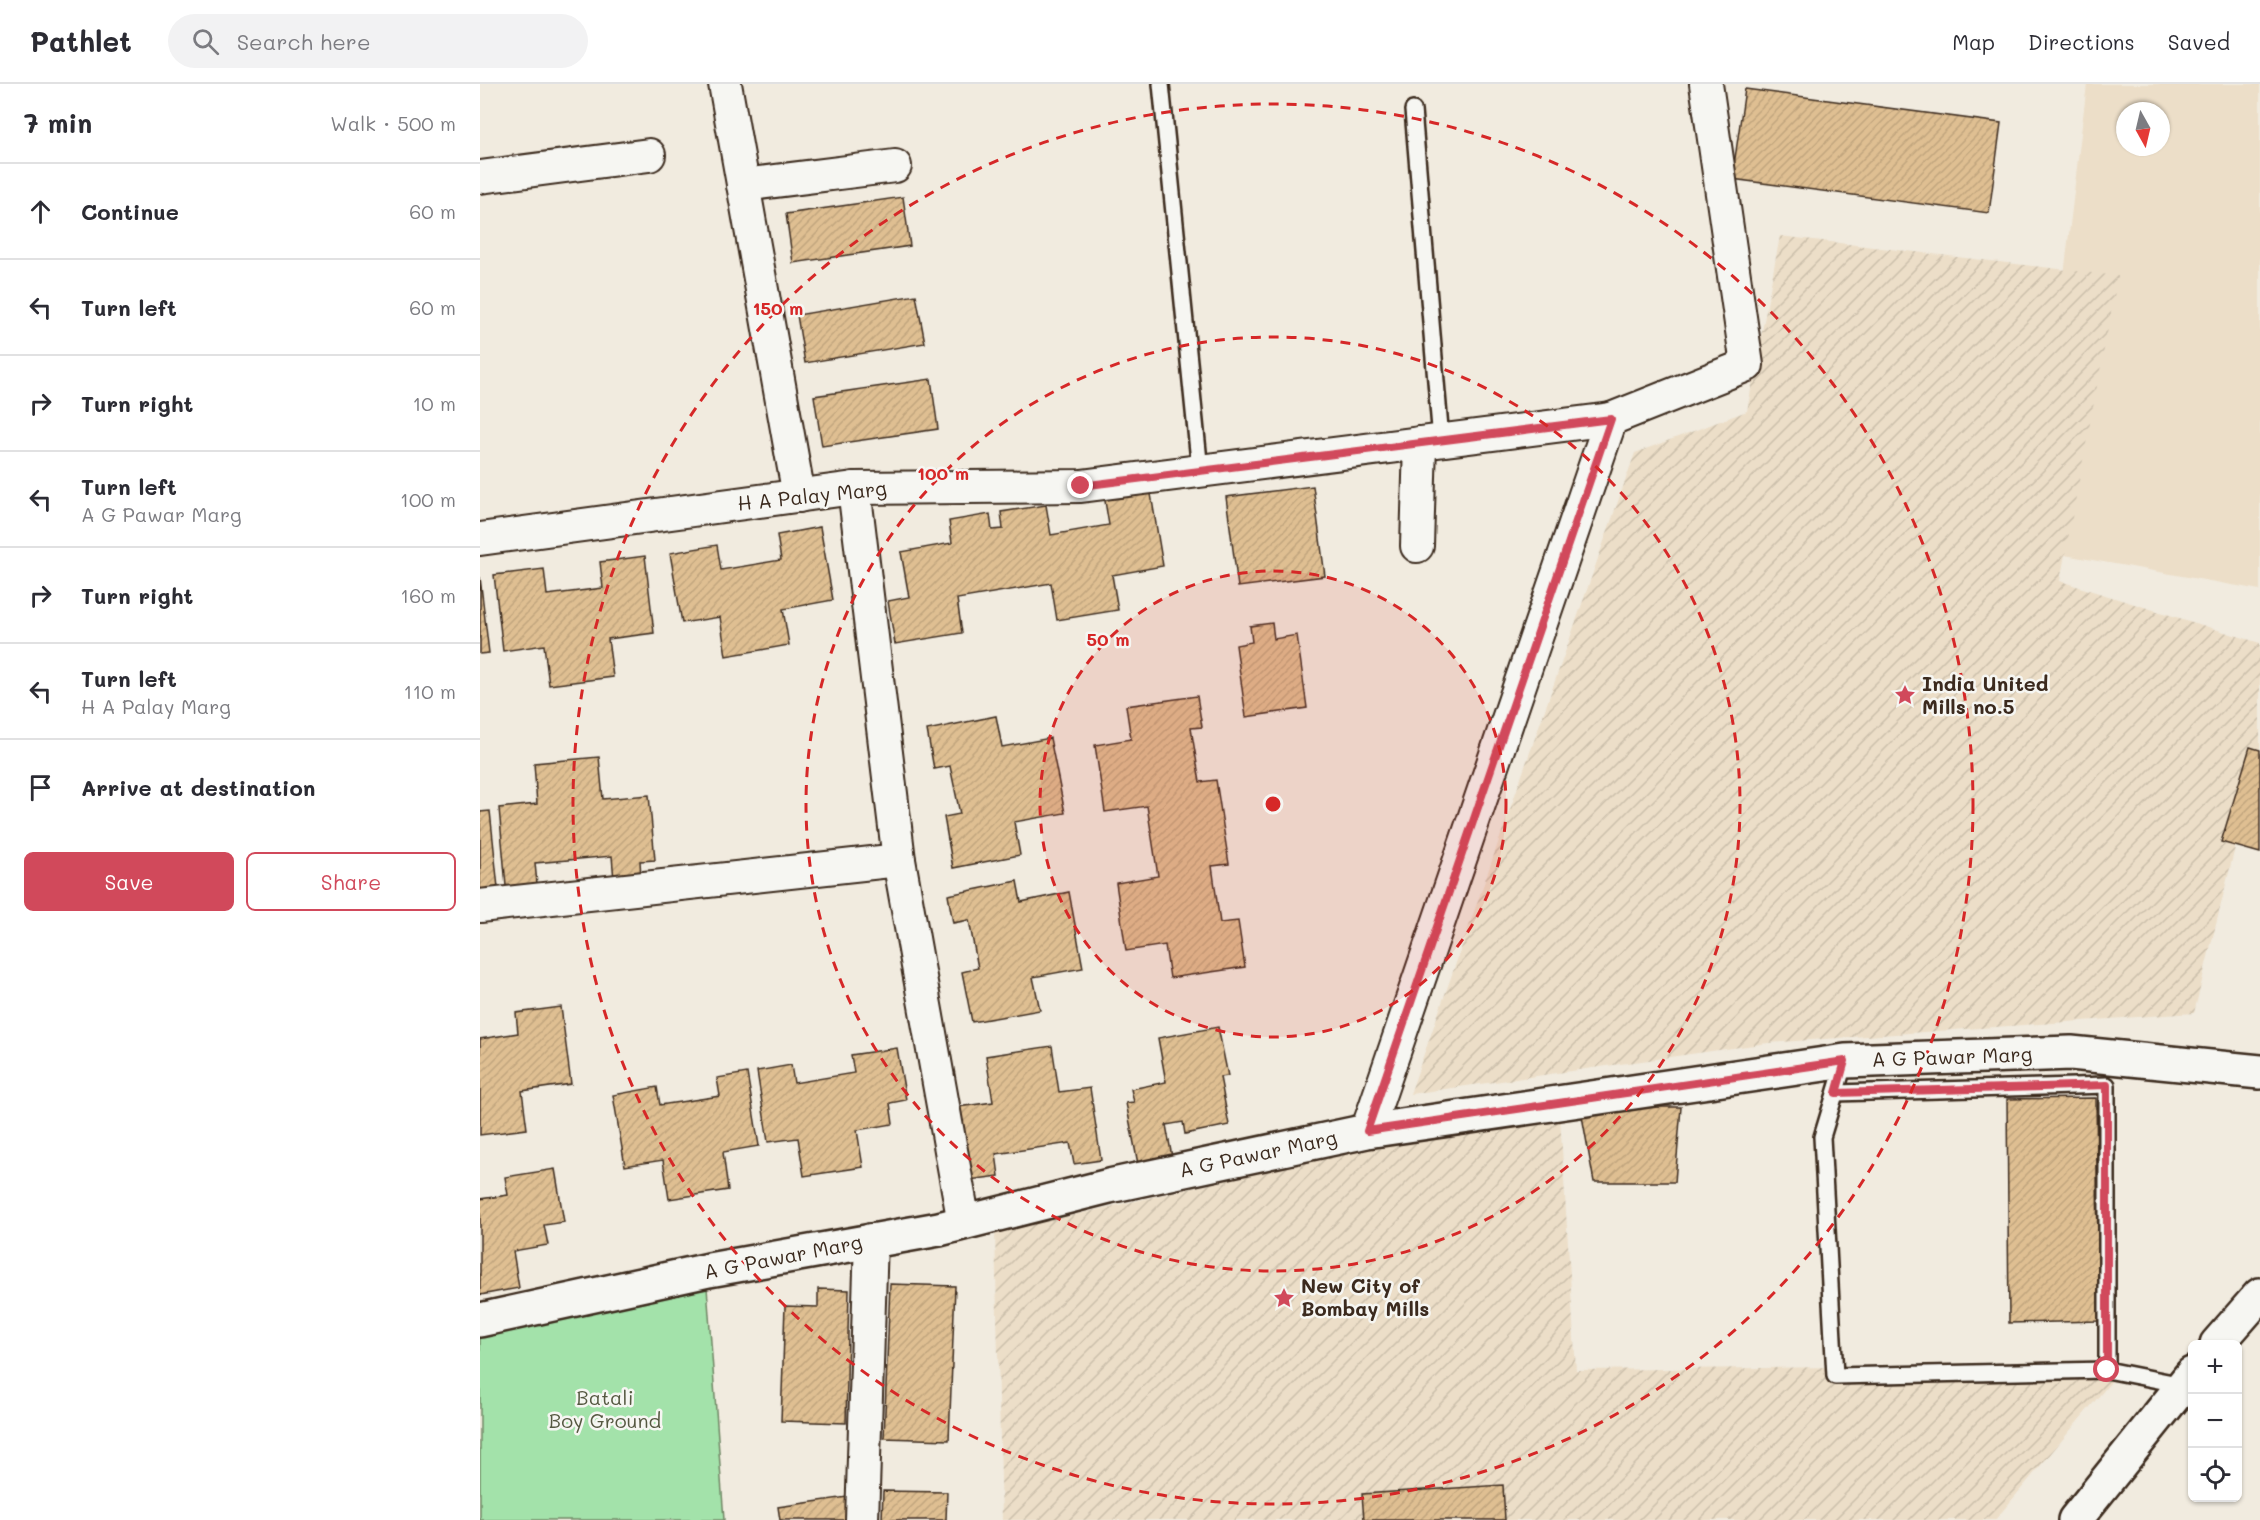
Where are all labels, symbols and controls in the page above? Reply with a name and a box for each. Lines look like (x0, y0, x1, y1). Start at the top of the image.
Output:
search box (168, 14, 588, 68)
text: Pathlet (30, 23, 132, 59)
icon: search (189, 25, 222, 58)
text: Search here (237, 27, 371, 56)
text: Map (1952, 28, 1995, 55)
text: Directions (2028, 28, 2135, 55)
text: Saved (2168, 28, 2230, 55)
north arrow (2116, 102, 2170, 156)
text: 7 min (24, 106, 92, 140)
text: Walk · 500 m (330, 110, 456, 136)
icon: ahead (24, 195, 57, 228)
text: Continue (81, 197, 179, 226)
text: 60 m (409, 198, 456, 224)
icon: left (24, 291, 57, 324)
text: Turn left (81, 293, 177, 322)
text: 60 m (409, 294, 456, 320)
text: 150 m (753, 296, 803, 320)
icon: right (24, 387, 57, 420)
text: Turn right (81, 389, 193, 418)
text: 10 m (412, 390, 456, 416)
text: 100 m (917, 461, 969, 485)
text: Turn left (81, 472, 177, 501)
route end (1067, 472, 1093, 498)
street label: H A Palay Marg (736, 474, 888, 516)
icon: left (24, 483, 57, 516)
text: 100 m (400, 486, 456, 512)
text: A G Pawar Marg (81, 501, 242, 527)
icon: right (24, 579, 57, 612)
text: Turn right (81, 581, 193, 610)
text: 160 m (400, 582, 456, 608)
text: 50 m (1087, 627, 1129, 651)
text: Turn left (81, 664, 177, 693)
place label: India United Mills no.5 (1922, 670, 2049, 719)
icon: left (24, 675, 57, 708)
text: 110 m (403, 678, 456, 704)
place icon: India United Mills no.5 (1893, 683, 1917, 707)
text: H A Palay Marg (81, 693, 231, 719)
icon: arrive (24, 771, 57, 804)
text: Arrive at destination (81, 773, 316, 802)
centre of rings (1263, 794, 1283, 814)
button: Save (24, 852, 234, 911)
button: Share (246, 852, 456, 911)
street label: A G Pawar Marg (1871, 1040, 2033, 1072)
street label: A G Pawar Marg (1177, 1124, 1339, 1182)
street label: A G Pawar Marg (701, 1228, 864, 1284)
place label: New City of Bombay Mills (1301, 1272, 1429, 1321)
place icon: New City of Bombay Mills (1272, 1286, 1296, 1310)
map controls (2188, 1340, 2242, 1502)
button: + (2188, 1340, 2242, 1394)
route start (2093, 1356, 2119, 1382)
park label: Batali Boy Ground (549, 1384, 661, 1433)
button: − (2188, 1394, 2242, 1448)
button: locate (2188, 1448, 2242, 1502)

